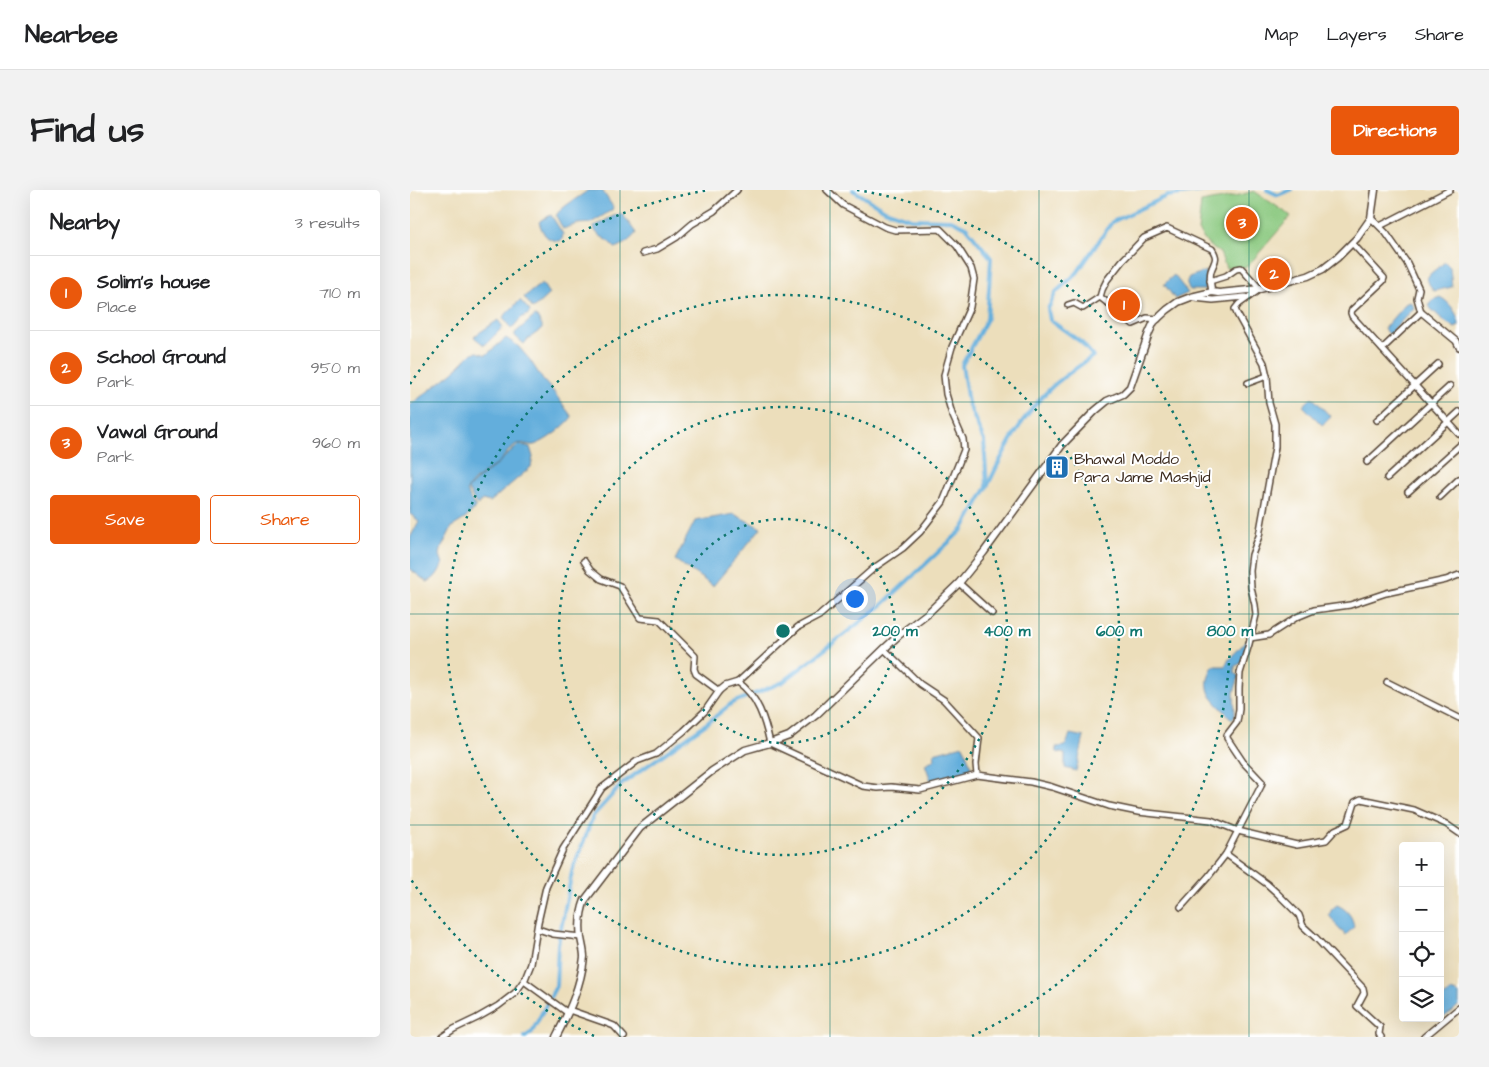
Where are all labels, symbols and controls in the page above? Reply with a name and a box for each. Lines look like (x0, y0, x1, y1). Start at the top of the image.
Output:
text: Nearbee (25, 18, 118, 52)
text: Map (1264, 22, 1298, 47)
text: Layers (1326, 22, 1387, 47)
text: Share (1415, 22, 1464, 47)
text: Find us (30, 106, 144, 155)
button: Directions (1331, 106, 1459, 155)
pin: 3 (1226, 204, 1258, 242)
text: Nearby (50, 208, 120, 237)
text: 3 results (295, 212, 360, 234)
pin: 2 (1258, 255, 1290, 293)
text: Solim's house (97, 269, 210, 296)
text: 1 (65, 282, 67, 304)
text: 710 m (319, 282, 360, 304)
pin: 1 (1108, 286, 1140, 324)
text: Place (97, 296, 137, 318)
text: School Ground (97, 344, 226, 371)
text: 2 (61, 357, 71, 379)
text: 950 m (311, 357, 360, 379)
text: Park (97, 371, 134, 393)
text: Vawal Ground (97, 419, 217, 446)
text: 3 (62, 432, 70, 454)
text: 960 m (312, 432, 360, 454)
text: Park (97, 446, 134, 468)
place label: Bhawal Moddo Para Jame Mashjid (1074, 448, 1211, 488)
building icon: Bhawal Moddo Para Jame Mashjid (1044, 454, 1070, 480)
button: Save (50, 495, 200, 544)
button: Share (210, 495, 360, 544)
your location (842, 586, 868, 612)
text: 200 m (871, 621, 918, 642)
text: 400 m (984, 621, 1031, 642)
text: 600 m (1096, 621, 1142, 642)
text: 800 m (1207, 621, 1253, 642)
centre of rings (774, 622, 792, 640)
map controls (1399, 842, 1444, 1022)
button: + (1399, 842, 1444, 887)
button: − (1399, 887, 1444, 932)
button: locate (1399, 932, 1444, 977)
button: layers (1399, 977, 1444, 1022)

